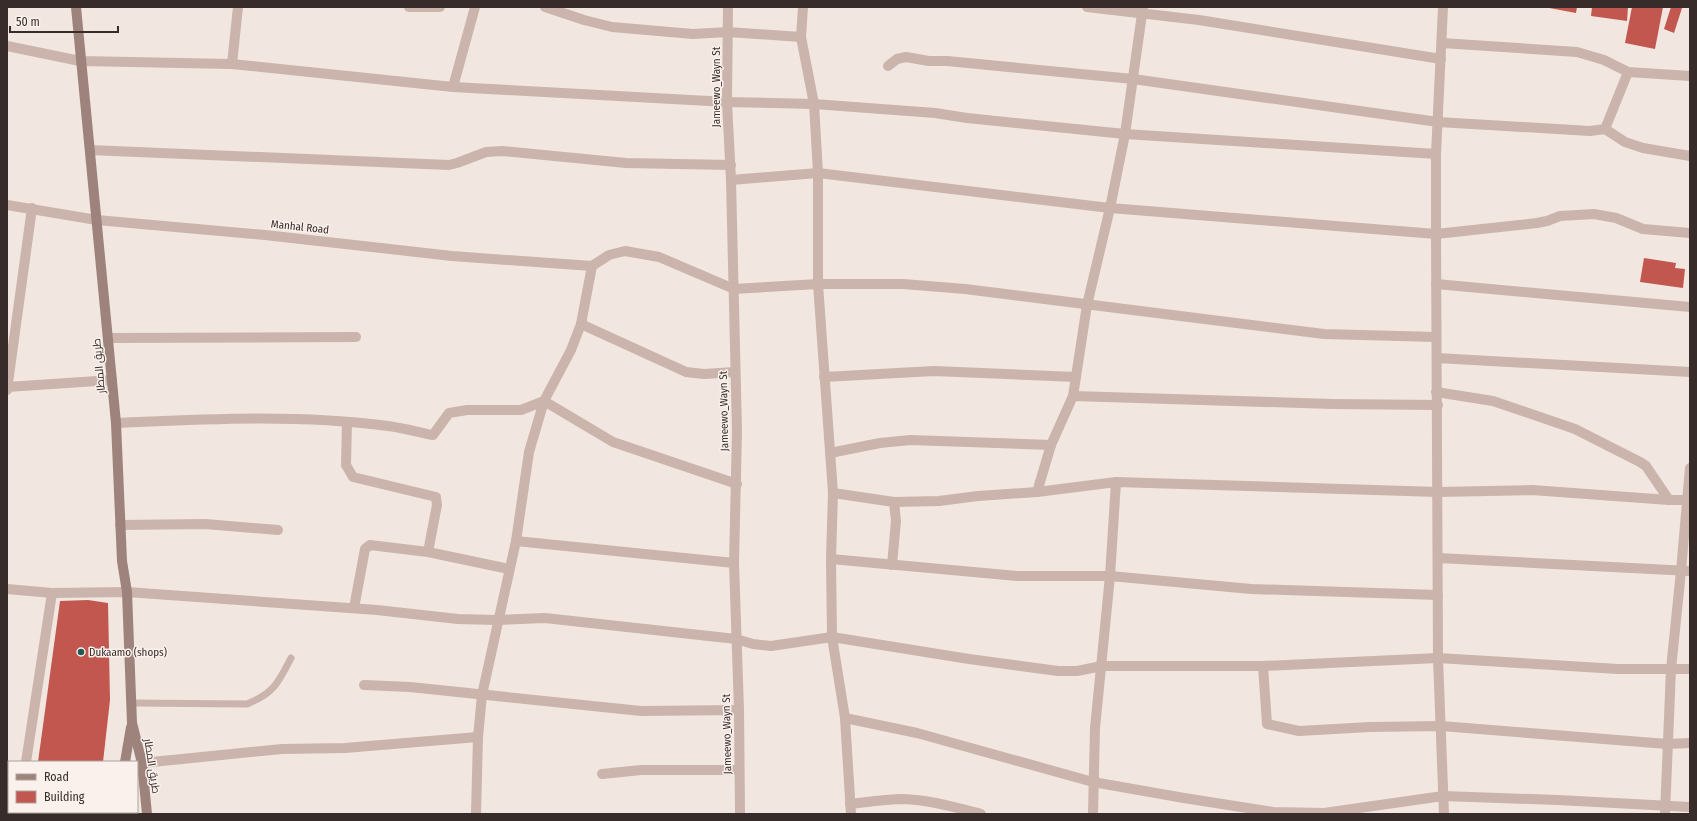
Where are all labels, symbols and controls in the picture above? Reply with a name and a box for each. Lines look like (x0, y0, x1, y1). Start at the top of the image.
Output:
scale bar (10, 8, 118, 34)
text: 50 m (16, 15, 40, 29)
street label: Jameewo_Wayn St (710, 46, 723, 127)
street label: Manhal Road (270, 217, 330, 237)
street label: طريق المطار (90, 338, 108, 395)
street label: Jameewo_Wayn St (717, 370, 731, 451)
place label: Dukaamo (shops) (89, 646, 167, 659)
marker: Dukaamo (shops) (76, 647, 86, 657)
street label: Jameewo_Wayn St (720, 693, 734, 774)
street label: طريق المطار (141, 737, 163, 794)
legend (8, 761, 138, 813)
text: Road (44, 770, 69, 784)
text: Building (44, 790, 85, 804)

